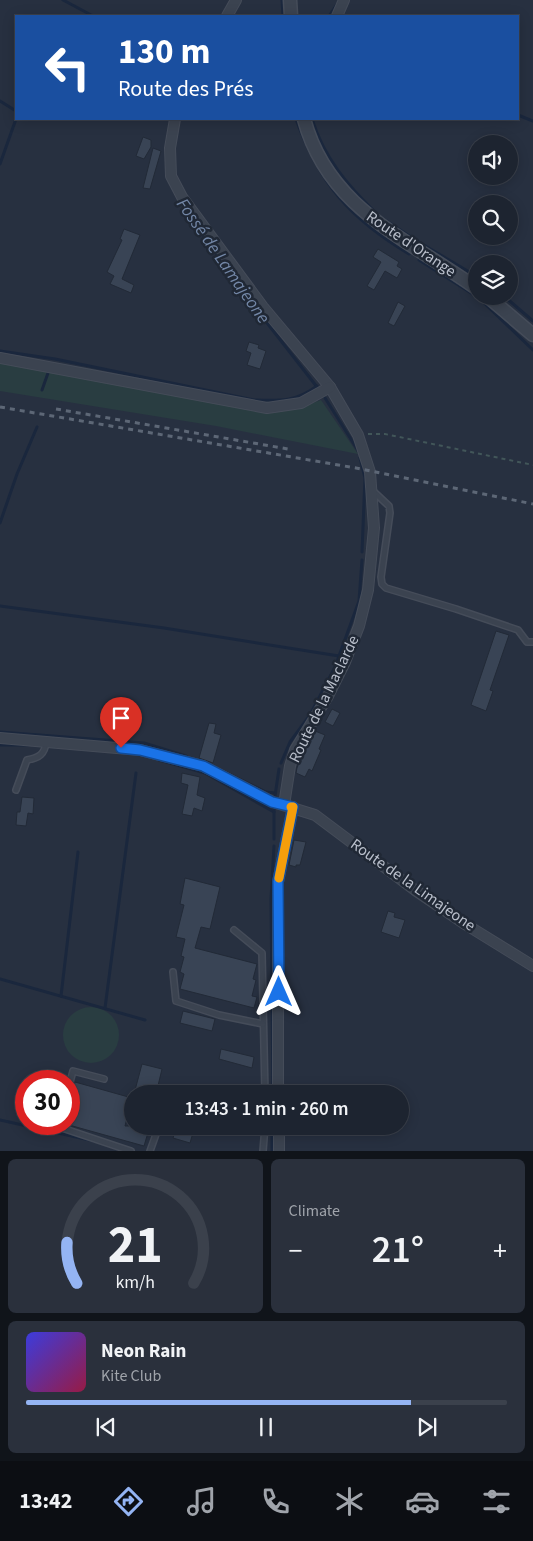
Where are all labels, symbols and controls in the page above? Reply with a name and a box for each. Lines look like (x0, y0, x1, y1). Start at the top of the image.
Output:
text: 130 m (118, 27, 210, 77)
icon: left (35, 35, 100, 100)
text: Route des Prés (118, 73, 253, 105)
map controls (468, 135, 518, 305)
button: sound (468, 135, 518, 185)
water label: Fossé de Lamajeone (170, 193, 276, 329)
button: search (468, 195, 518, 245)
street label: Route d'Orange (362, 206, 460, 282)
button: layers (468, 255, 518, 305)
street label: Route de la Maclarde (284, 632, 364, 766)
pin (100, 697, 142, 748)
icon: arrive (107, 704, 135, 732)
street label: Route de la Limajeone (346, 833, 480, 937)
position arrow (252, 965, 304, 1017)
speed limit sign: 30 (15, 1070, 80, 1135)
text: 13:43 · 1 min · 260 m (184, 1096, 349, 1123)
text: Climate (289, 1200, 340, 1222)
text: 21 (108, 1209, 163, 1283)
text: 21° (372, 1223, 424, 1277)
text: − (289, 1231, 302, 1271)
text: + (493, 1231, 507, 1271)
text: km/h (115, 1270, 155, 1295)
text: Neon Rain (101, 1338, 186, 1365)
text: Kite Club (101, 1365, 161, 1387)
icon: previous (92, 1413, 120, 1441)
icon: pause (252, 1413, 280, 1441)
icon: next (413, 1413, 441, 1441)
icon: directions (111, 1484, 146, 1519)
icon: music (184, 1484, 219, 1519)
icon: phone (258, 1484, 293, 1519)
icon: climate (332, 1484, 367, 1519)
icon: car (405, 1484, 440, 1519)
icon: filters (479, 1484, 514, 1519)
text: 13:42 (19, 1485, 72, 1517)

